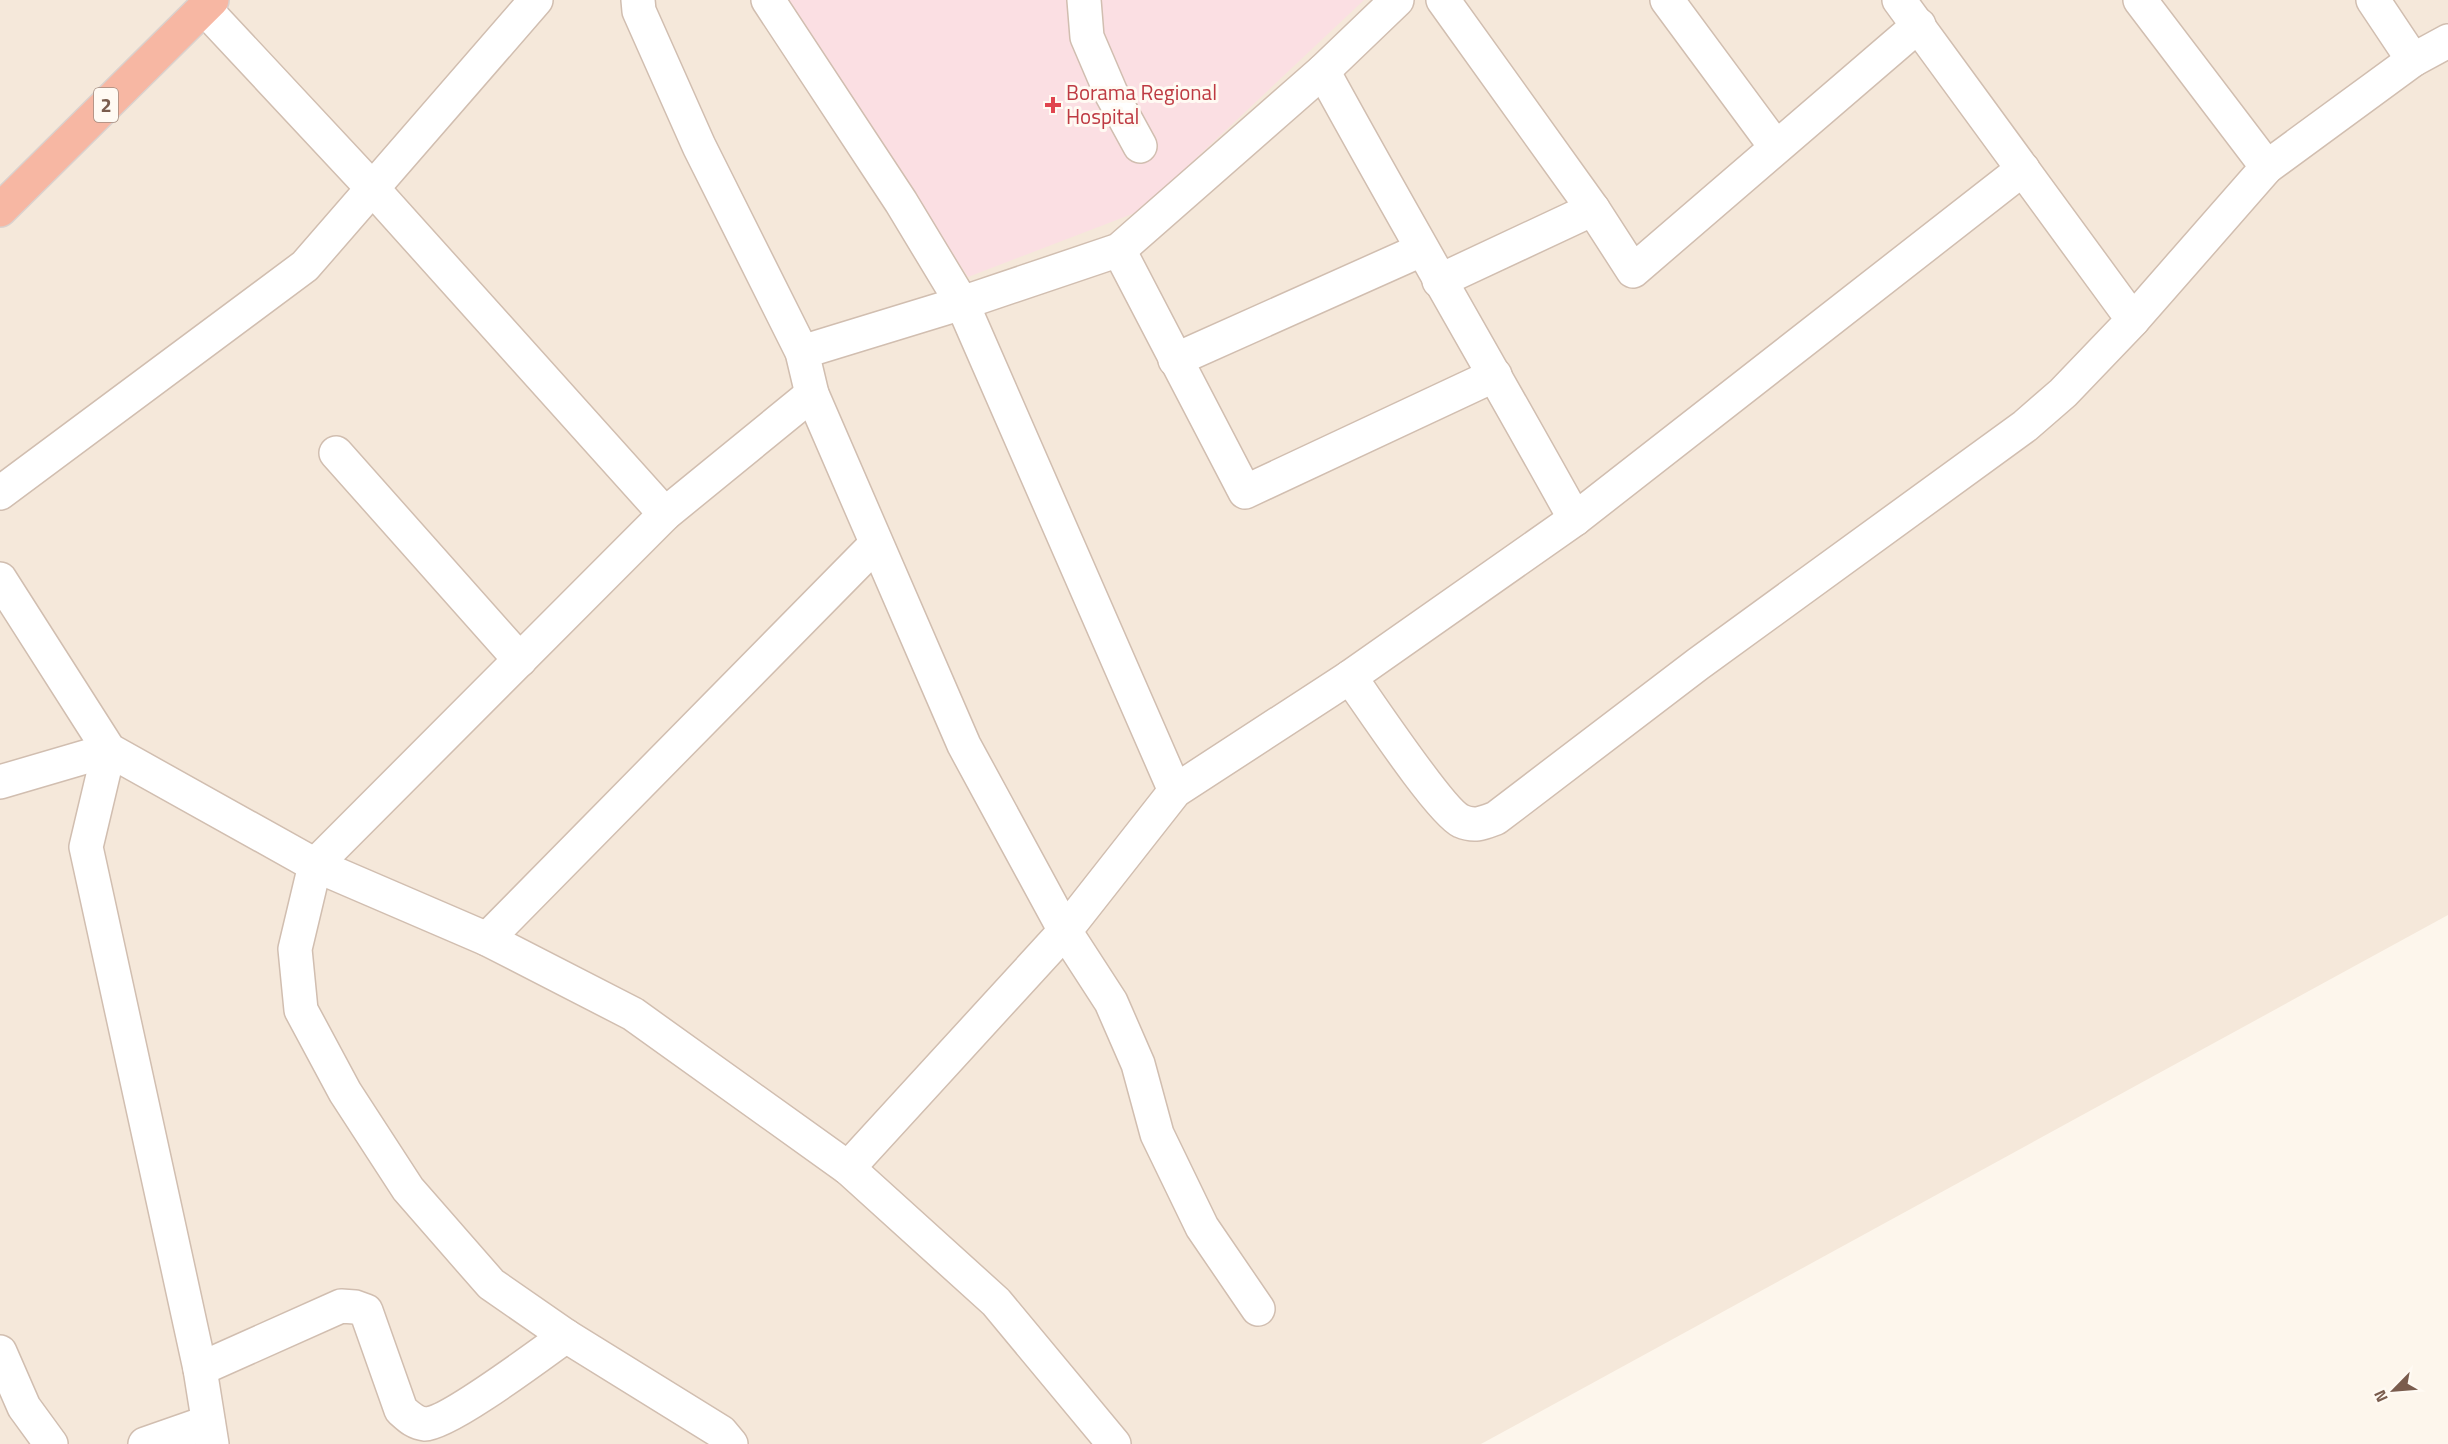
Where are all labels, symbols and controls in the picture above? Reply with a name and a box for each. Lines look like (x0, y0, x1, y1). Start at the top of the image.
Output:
place label: Borama Regional Hospital (1066, 76, 1217, 132)
road number: 2 (94, 88, 118, 122)
marker: Borama Regional Hospital (1044, 96, 1062, 114)
north arrow (2364, 1360, 2424, 1420)
text: N (2367, 1386, 2394, 1406)

